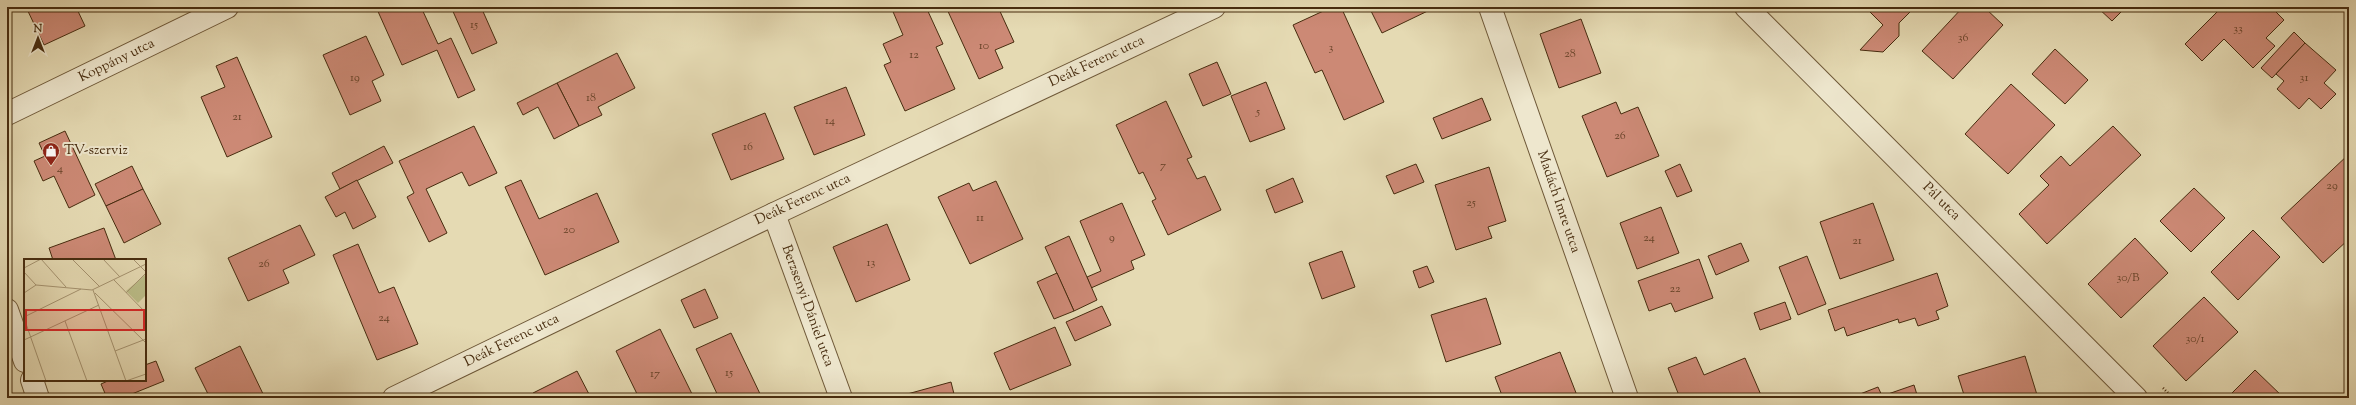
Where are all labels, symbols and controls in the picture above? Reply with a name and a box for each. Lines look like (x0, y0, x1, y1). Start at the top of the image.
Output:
house number: 15 (470, 16, 478, 34)
north arrow (18, 18, 58, 58)
house number: 33 (2233, 20, 2243, 38)
text: N (33, 21, 43, 37)
house number: 36 (1958, 29, 1968, 47)
street label: Deák Ferenc utca (1046, 31, 1149, 93)
street label: Koppány utca (76, 34, 159, 88)
house number: 10 (979, 37, 989, 55)
house number: 3 (1329, 39, 1334, 57)
house number: 28 (1564, 45, 1576, 63)
house number: 12 (909, 46, 919, 64)
house number: 19 (350, 69, 360, 87)
house number: 31 (2300, 69, 2308, 87)
house number: 18 (586, 89, 596, 107)
house number: 5 (1255, 103, 1260, 121)
house number: 21 (232, 108, 242, 126)
house number: 14 (825, 112, 835, 130)
house number: 26 (1614, 127, 1626, 145)
house number: 16 (743, 138, 753, 156)
shop icon: TV-szerviz (41, 141, 61, 166)
place label: TV-szerviz (64, 141, 128, 161)
street label: Madách Imre utca (1531, 148, 1585, 256)
house number: 7 (1160, 157, 1166, 175)
house number: 4 (57, 160, 63, 178)
street label: Deák Ferenc utca (752, 169, 855, 231)
house number: 29 (2326, 177, 2338, 195)
street label: Pál utca (1917, 178, 1965, 226)
house number: 25 (1466, 194, 1476, 212)
house number: 11 (976, 209, 984, 227)
house number: 20 (563, 221, 575, 239)
house number: 9 (1109, 229, 1115, 247)
house number: 24 (1643, 229, 1655, 247)
house number: 21 (1852, 232, 1862, 250)
street label: Berzsenyi Dániel utca (776, 242, 839, 370)
house number: 13 (867, 254, 876, 272)
house number: 26 (258, 255, 270, 273)
inset map (24, 259, 146, 381)
house number: 30/B (2116, 269, 2140, 287)
house number: 22 (1669, 280, 1681, 298)
house number: 24 (378, 309, 390, 327)
street label: Deák Ferenc utca (461, 309, 563, 373)
house number: 30/1 (2185, 330, 2205, 348)
house number: 15 (725, 364, 733, 382)
house number: 17 (650, 365, 660, 383)

